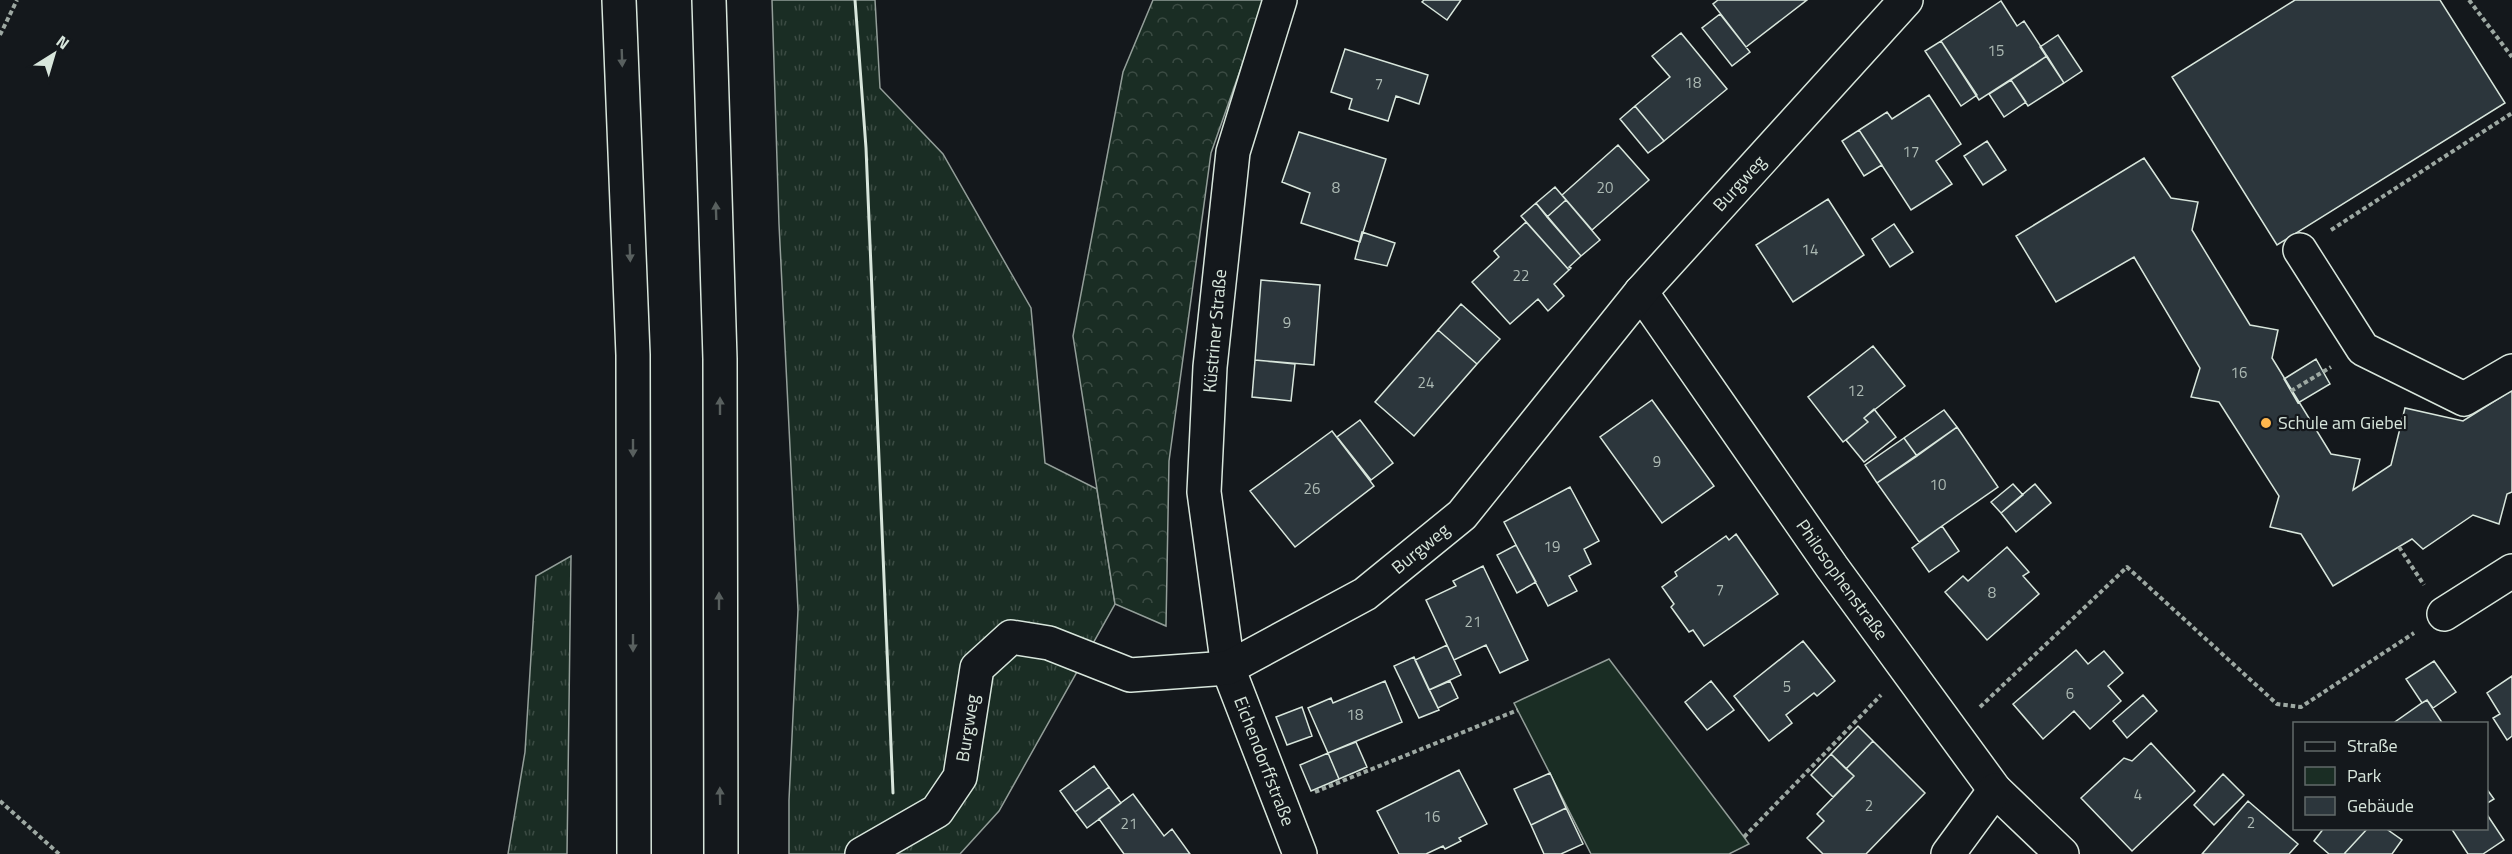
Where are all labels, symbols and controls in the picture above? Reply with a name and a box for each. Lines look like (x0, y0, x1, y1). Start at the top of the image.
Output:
north arrow (24, 24, 84, 84)
text: N (51, 29, 75, 55)
house number: 15 (1988, 39, 2004, 62)
one-way arrow (617, 49, 627, 68)
house number: 18 (1685, 71, 1701, 94)
house number: 7 (1375, 72, 1383, 95)
house number: 17 (1903, 140, 1919, 163)
street label: Burgweg (1706, 149, 1772, 217)
house number: 8 (1332, 176, 1340, 199)
house number: 20 (1597, 176, 1613, 199)
one-way arrow (711, 201, 720, 220)
house number: 14 (1802, 238, 1818, 261)
one-way arrow (625, 244, 634, 263)
house number: 22 (1513, 264, 1529, 287)
street label: Küstriner Straße (1196, 268, 1233, 394)
house number: 9 (1283, 311, 1291, 334)
house number: 16 (2231, 361, 2247, 384)
house number: 24 (1418, 371, 1434, 394)
house number: 12 (1848, 379, 1864, 402)
one-way arrow (715, 396, 725, 415)
place label: Schule am Giebel (2278, 409, 2407, 436)
marker: Schule am Giebel (2259, 416, 2273, 430)
one-way arrow (628, 439, 638, 458)
house number: 9 (1653, 450, 1661, 473)
house number: 10 (1930, 473, 1946, 496)
house number: 26 (1304, 477, 1320, 500)
street label: Philosophenstraße (1790, 513, 1895, 646)
street label: Burgweg (1385, 516, 1455, 580)
house number: 19 (1544, 535, 1560, 558)
house number: 7 (1716, 578, 1724, 601)
house number: 8 (1988, 581, 1996, 604)
one-way arrow (714, 591, 724, 610)
house number: 21 (1465, 610, 1481, 633)
one-way arrow (628, 634, 638, 653)
house number: 5 (1783, 675, 1791, 698)
house number: 6 (2066, 682, 2074, 705)
street label: Burgweg (949, 692, 986, 764)
street label: Eichendorffstraße (1227, 692, 1302, 830)
house number: 18 (1347, 703, 1363, 726)
legend (2293, 722, 2488, 830)
text: Straße (2347, 732, 2398, 759)
text: Park (2347, 762, 2382, 789)
house number: 4 (2134, 783, 2142, 806)
one-way arrow (716, 786, 725, 805)
text: Gebäude (2347, 792, 2414, 819)
house number: 2 (1865, 794, 1873, 817)
house number: 16 (1424, 805, 1440, 828)
house number: 2 (2247, 811, 2255, 834)
house number: 21 (1121, 812, 1137, 835)

